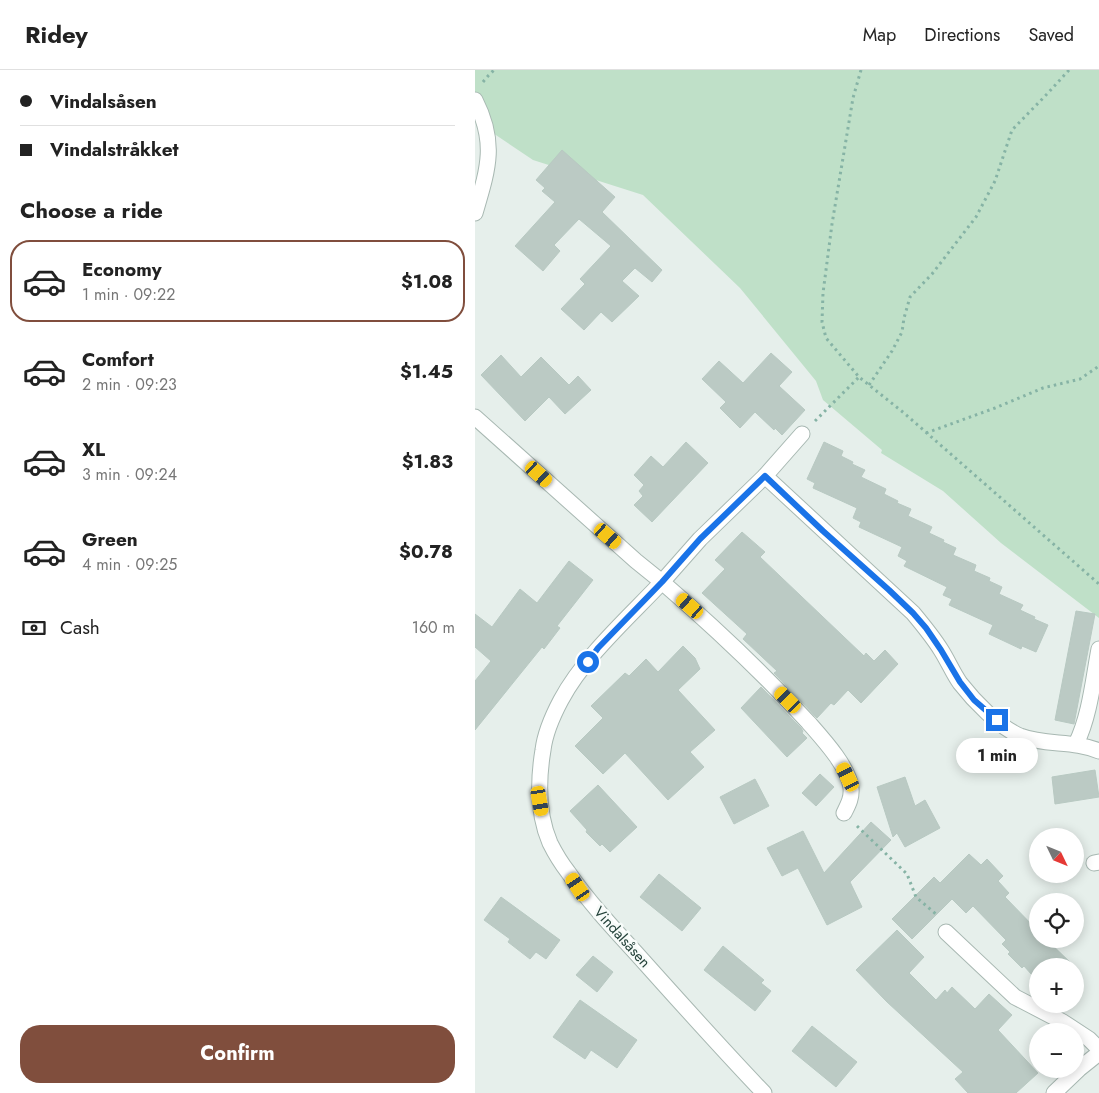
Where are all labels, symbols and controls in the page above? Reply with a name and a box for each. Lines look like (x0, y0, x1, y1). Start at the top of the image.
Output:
text: Ridey (25, 17, 88, 52)
text: Map (863, 22, 896, 48)
text: Directions (924, 22, 1000, 48)
text: Saved (1028, 22, 1074, 48)
text: Vindalsåsen (50, 88, 157, 115)
text: Vindalstråkket (50, 136, 179, 163)
text: Choose a ride (20, 194, 163, 226)
text: Economy (82, 256, 162, 283)
icon: car (22, 259, 67, 304)
text: $1.08 (401, 268, 453, 295)
text: 1 min · 09:22 (82, 283, 175, 306)
text: Comfort (82, 346, 154, 373)
icon: car (22, 349, 67, 394)
text: $1.45 (400, 358, 453, 385)
text: 2 min · 09:23 (82, 373, 177, 396)
text: XL (82, 436, 105, 463)
icon: car (22, 439, 67, 484)
text: $1.83 (402, 448, 453, 475)
car (522, 458, 555, 490)
text: 3 min · 09:24 (82, 463, 177, 486)
car (591, 520, 624, 552)
text: Green (82, 526, 138, 553)
icon: car (22, 529, 67, 574)
text: $0.78 (399, 538, 453, 565)
text: 4 min · 09:25 (82, 553, 177, 576)
car (673, 590, 706, 622)
icon: cash (20, 614, 48, 642)
text: Cash (60, 614, 100, 641)
text: 160 m (412, 616, 455, 639)
route start (577, 651, 599, 673)
car (772, 684, 803, 716)
route end (986, 709, 1008, 731)
callout: 1 min (956, 738, 1038, 772)
text: 1 min (977, 744, 1017, 767)
car (834, 760, 861, 794)
car (530, 785, 549, 817)
north arrow (1029, 828, 1084, 882)
map controls (1029, 828, 1084, 1078)
car (563, 870, 592, 904)
button: locate (1029, 893, 1084, 948)
street label: Vindalsåsen (588, 901, 656, 973)
button: + (1029, 958, 1084, 1013)
button: − (1029, 1023, 1084, 1078)
button: Confirm (20, 1025, 455, 1083)

